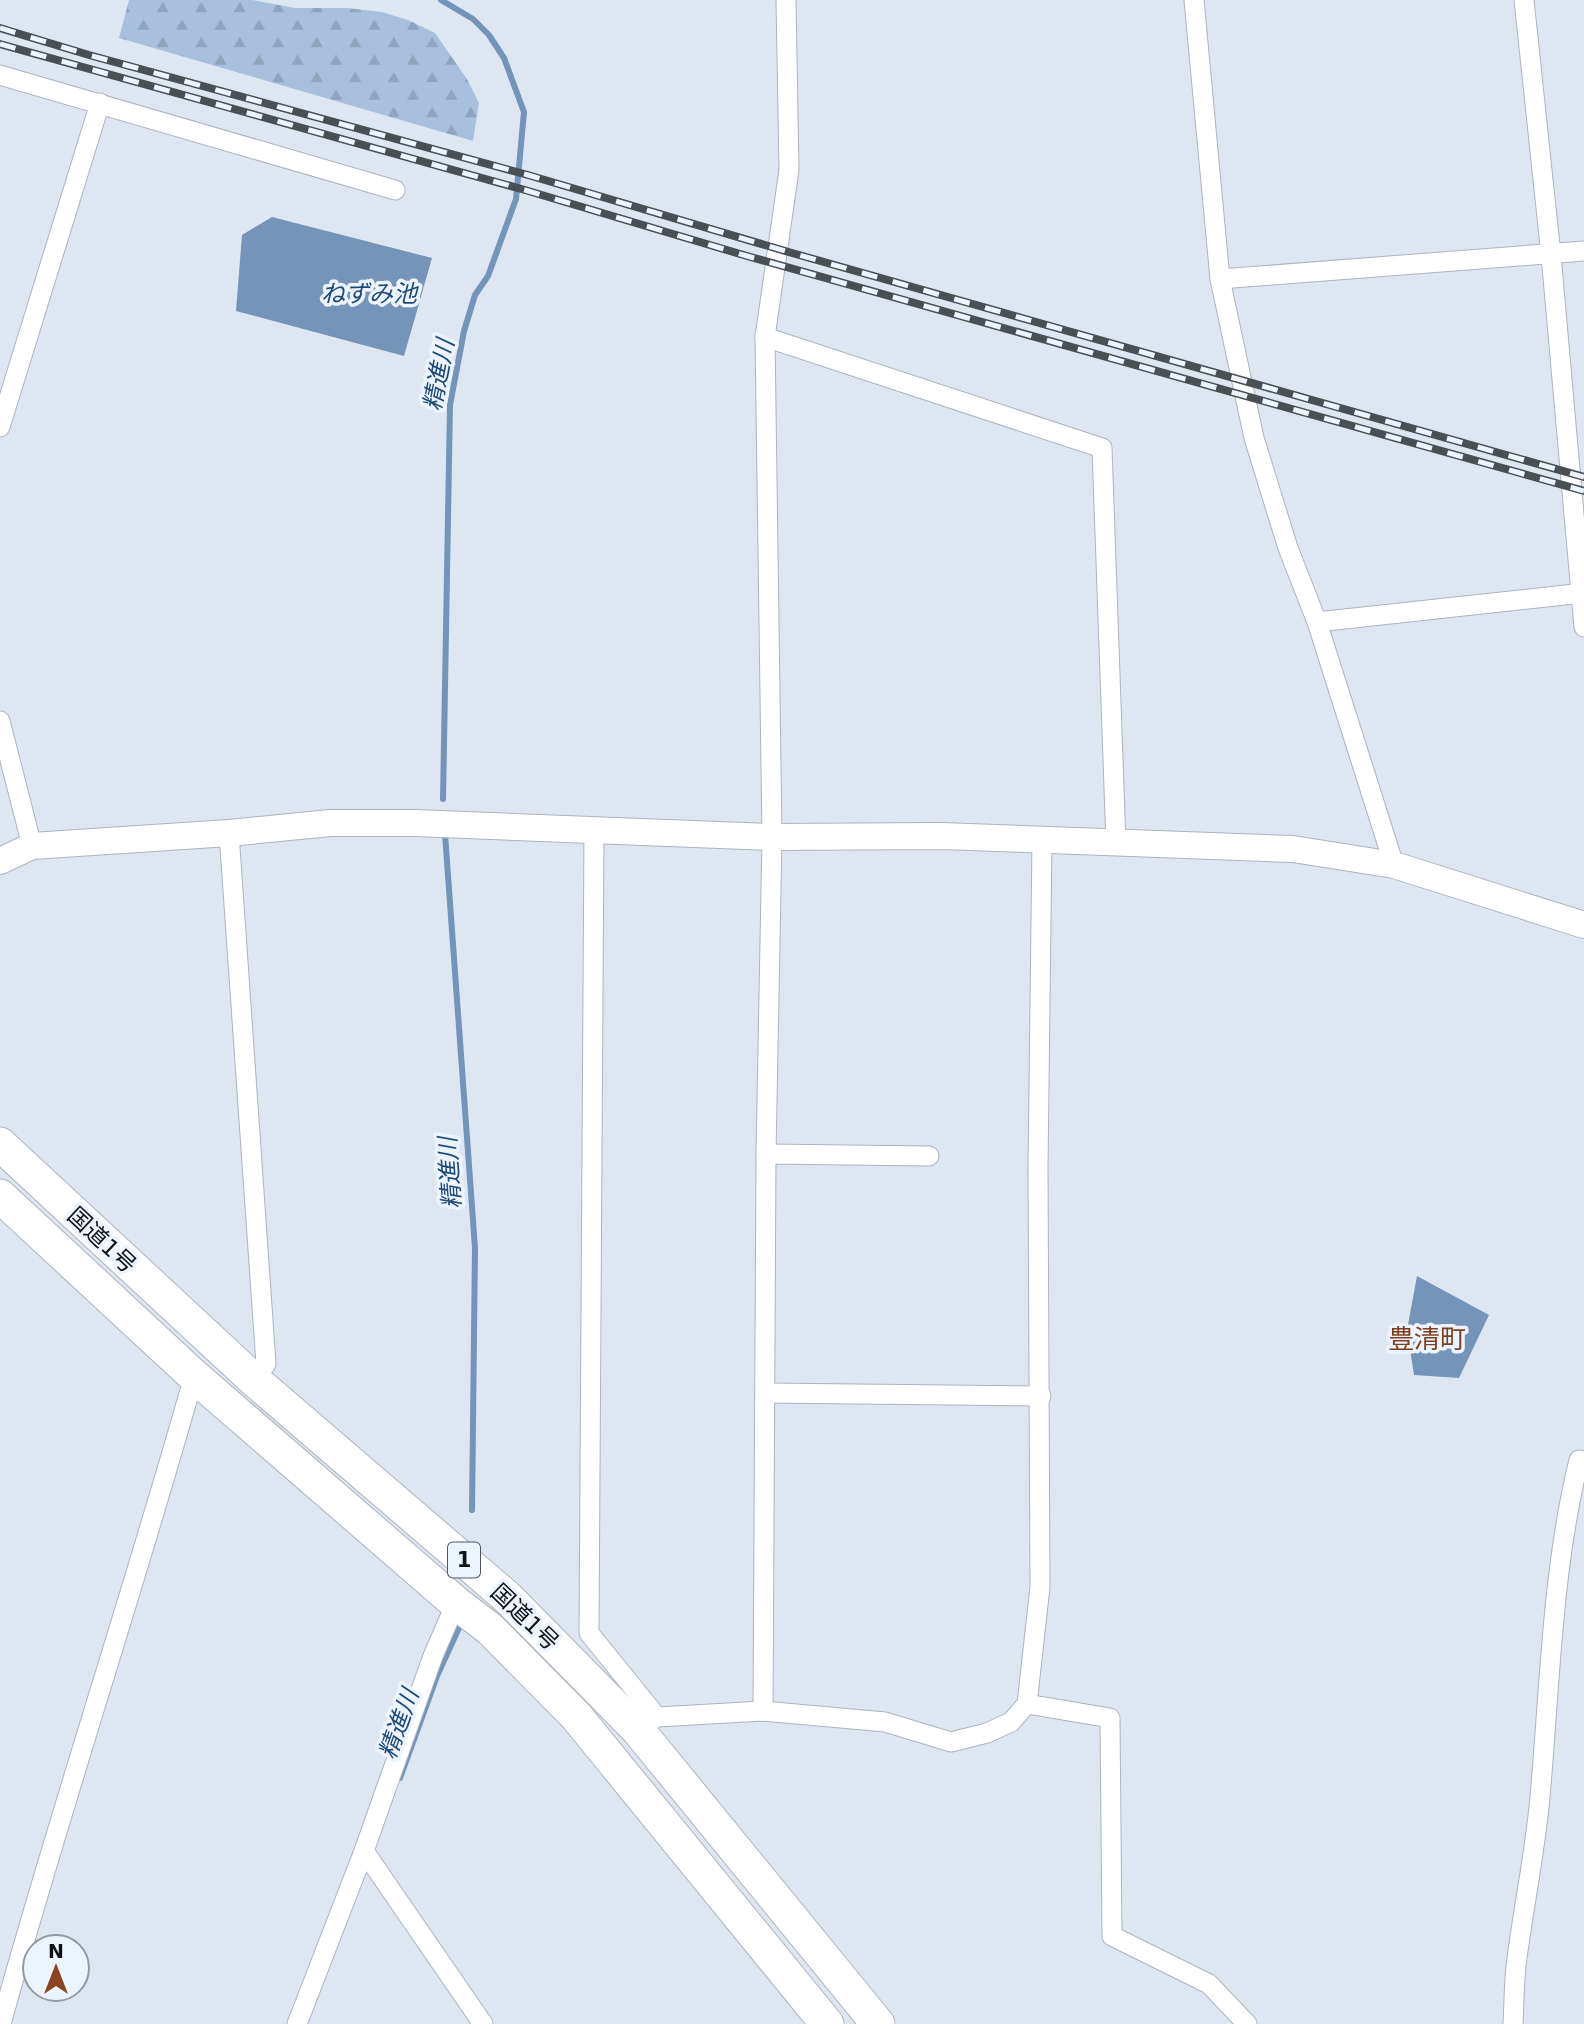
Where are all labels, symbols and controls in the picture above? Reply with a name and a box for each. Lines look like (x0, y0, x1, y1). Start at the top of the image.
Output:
water label: ねずみ池 (321, 280, 419, 308)
water label: 精進川 (418, 334, 460, 413)
water label: 精進川 (433, 1133, 466, 1210)
street label: 国道1号 (63, 1202, 141, 1278)
district label: 豊清町 (1388, 1324, 1466, 1354)
road number: 1 (448, 1542, 480, 1578)
street label: 国道1号 (486, 1579, 564, 1655)
water label: 精進川 (374, 1683, 425, 1763)
north arrow (21, 1933, 91, 2003)
text: N (48, 1940, 64, 1962)

